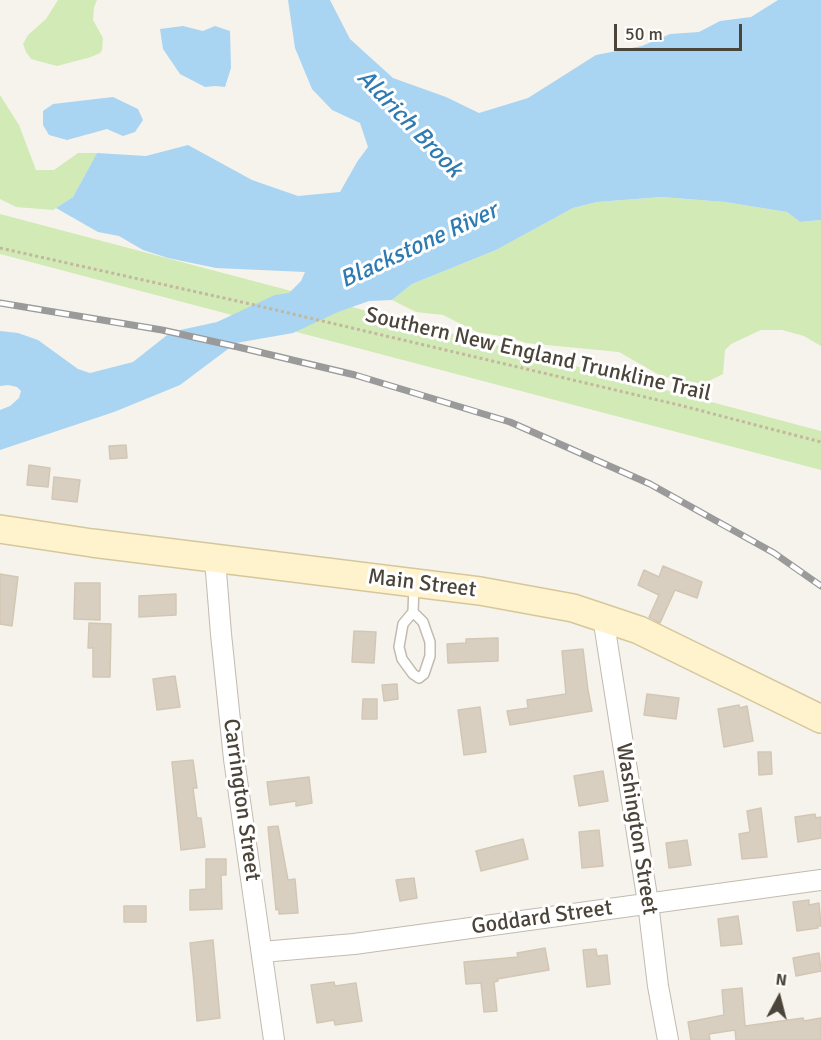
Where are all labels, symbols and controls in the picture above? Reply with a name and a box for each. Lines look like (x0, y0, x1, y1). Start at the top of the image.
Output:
scale bar (617, 12, 744, 50)
text: 50 m (625, 23, 663, 45)
water label: Aldrich Brook (350, 64, 468, 184)
water label: Blackstone River (336, 197, 502, 295)
street label: Southern New England Trunkline Trail (363, 302, 713, 408)
street label: Main Street (366, 564, 478, 604)
street label: Carrington Street (217, 717, 265, 883)
street label: Washington Street (609, 741, 663, 917)
street label: Goddard Street (470, 895, 614, 941)
north arrow (749, 968, 809, 1028)
text: N (774, 970, 788, 991)

